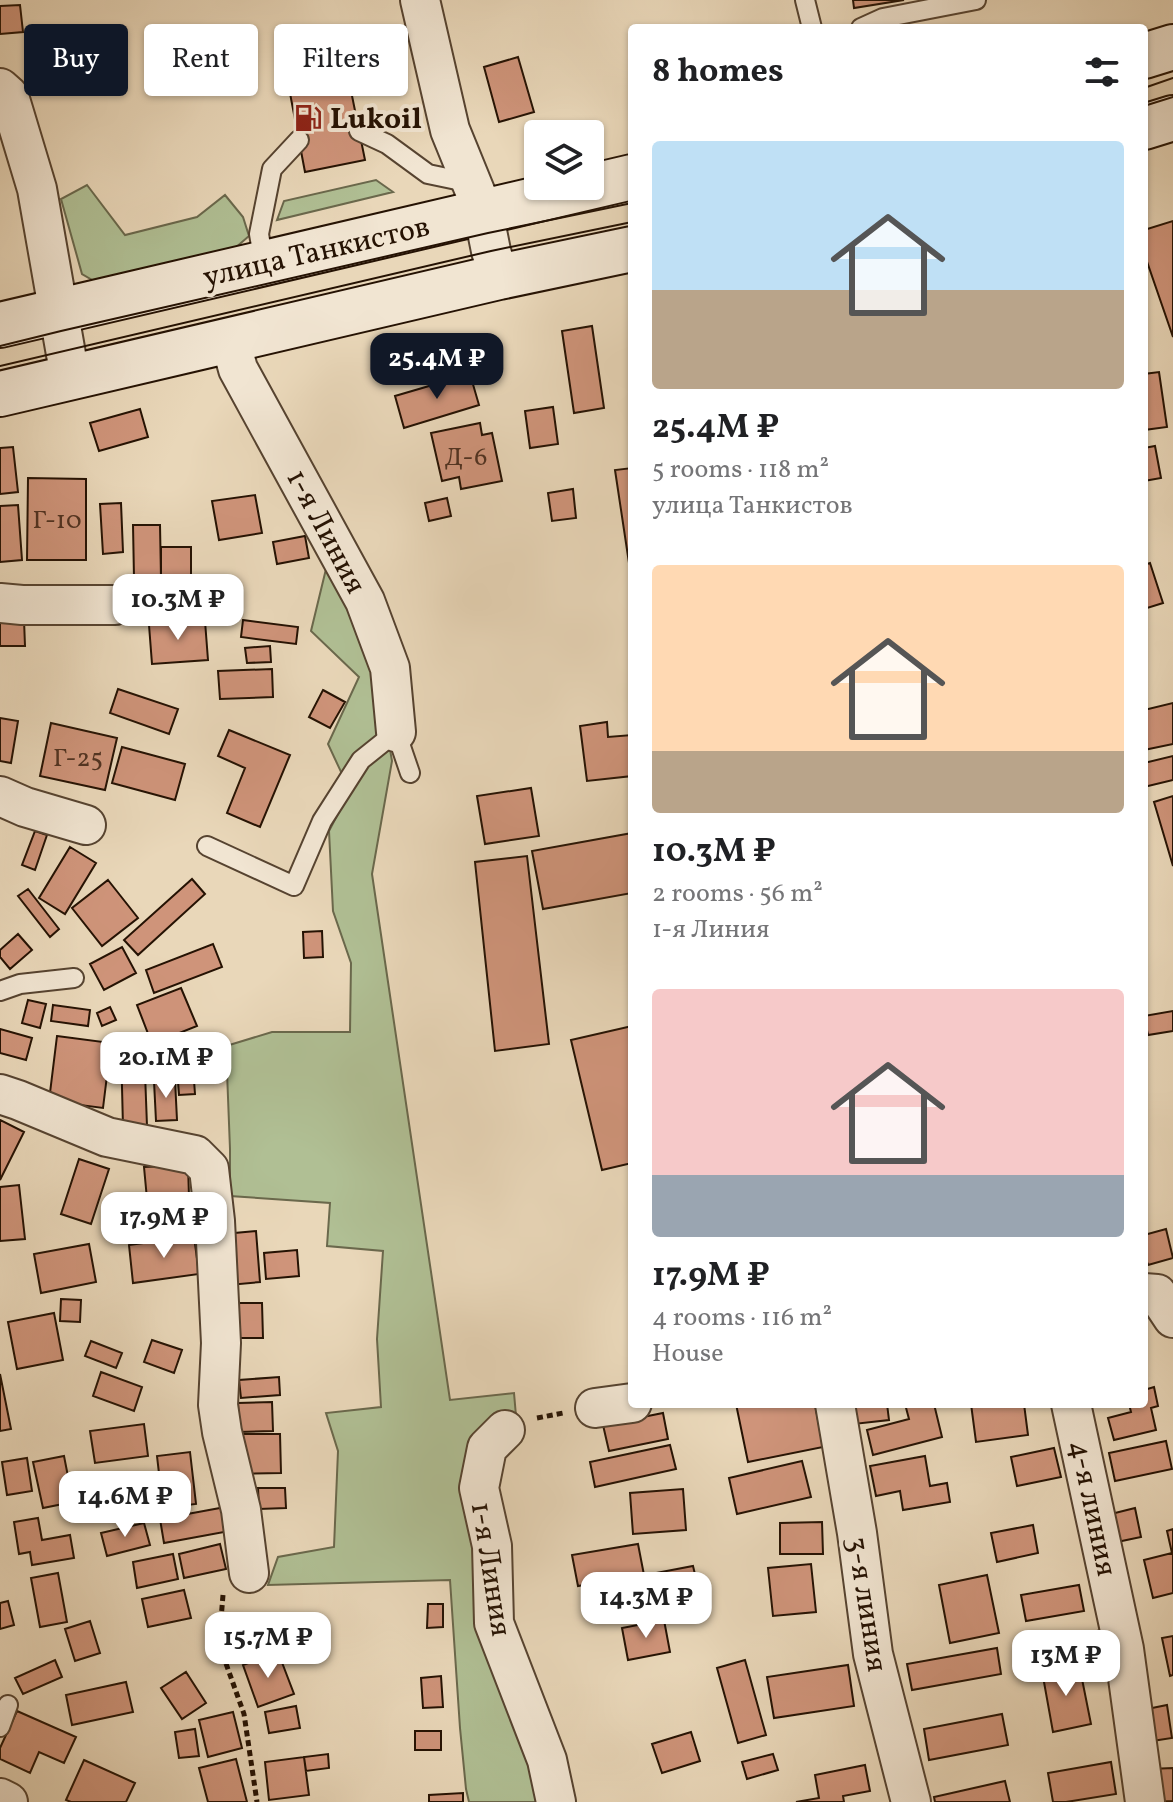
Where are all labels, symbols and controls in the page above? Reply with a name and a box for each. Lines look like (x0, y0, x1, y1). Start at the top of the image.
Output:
chip: Buy (24, 24, 128, 96)
chip: Rent (144, 24, 258, 96)
chip: Filters (274, 24, 408, 96)
text: 8 homes (652, 49, 784, 96)
icon: filters (1080, 50, 1124, 94)
place label: Lukoil (330, 99, 422, 141)
fuel station icon: Lukoil (293, 103, 323, 133)
map controls (524, 120, 604, 200)
button: layers (524, 120, 604, 200)
icon: home (816, 193, 960, 337)
street label: улица Танкистов (199, 206, 434, 299)
pin: 25.4M ₽ (363, 333, 511, 401)
text: 25.4M ₽ (388, 341, 486, 377)
text: 25.4M ₽ (652, 405, 779, 452)
house number: Д-6 (445, 440, 487, 476)
text: 5 rooms · 118 m² (652, 452, 829, 488)
street label: 1-я Линия (275, 462, 376, 602)
text: улица Танкистов (652, 488, 853, 524)
house number: Г-10 (32, 503, 82, 539)
pin: 10.3M ₽ (104, 574, 252, 642)
text: 10.3M ₽ (131, 582, 225, 618)
icon: home (816, 617, 960, 761)
house number: Г-25 (53, 741, 103, 777)
text: 10.3M ₽ (652, 829, 776, 876)
text: 2 rooms · 56 m² (652, 876, 823, 912)
text: 1-я Линия (652, 912, 770, 948)
pin: 20.1M ₽ (92, 1032, 240, 1100)
text: 20.1M ₽ (118, 1040, 214, 1076)
icon: home (816, 1041, 960, 1185)
pin: 17.9M ₽ (90, 1192, 238, 1260)
text: 17.9M ₽ (119, 1200, 209, 1236)
text: 17.9M ₽ (652, 1253, 770, 1300)
text: 4 rooms · 116 m² (652, 1300, 832, 1336)
text: House (652, 1336, 724, 1372)
street label: 4-я линия (1057, 1437, 1127, 1580)
pin: 14.6M ₽ (51, 1471, 199, 1539)
text: 14.6M ₽ (77, 1479, 173, 1515)
street label: 1-я Линия (459, 1499, 521, 1640)
street label: 3-я линия (835, 1534, 897, 1675)
pin: 14.3M ₽ (572, 1572, 720, 1640)
text: 14.3M ₽ (599, 1580, 693, 1616)
pin: 15.7M ₽ (194, 1612, 342, 1680)
text: 15.7M ₽ (223, 1620, 313, 1656)
pin: 13M ₽ (1010, 1630, 1122, 1698)
text: 13M ₽ (1030, 1638, 1102, 1674)

